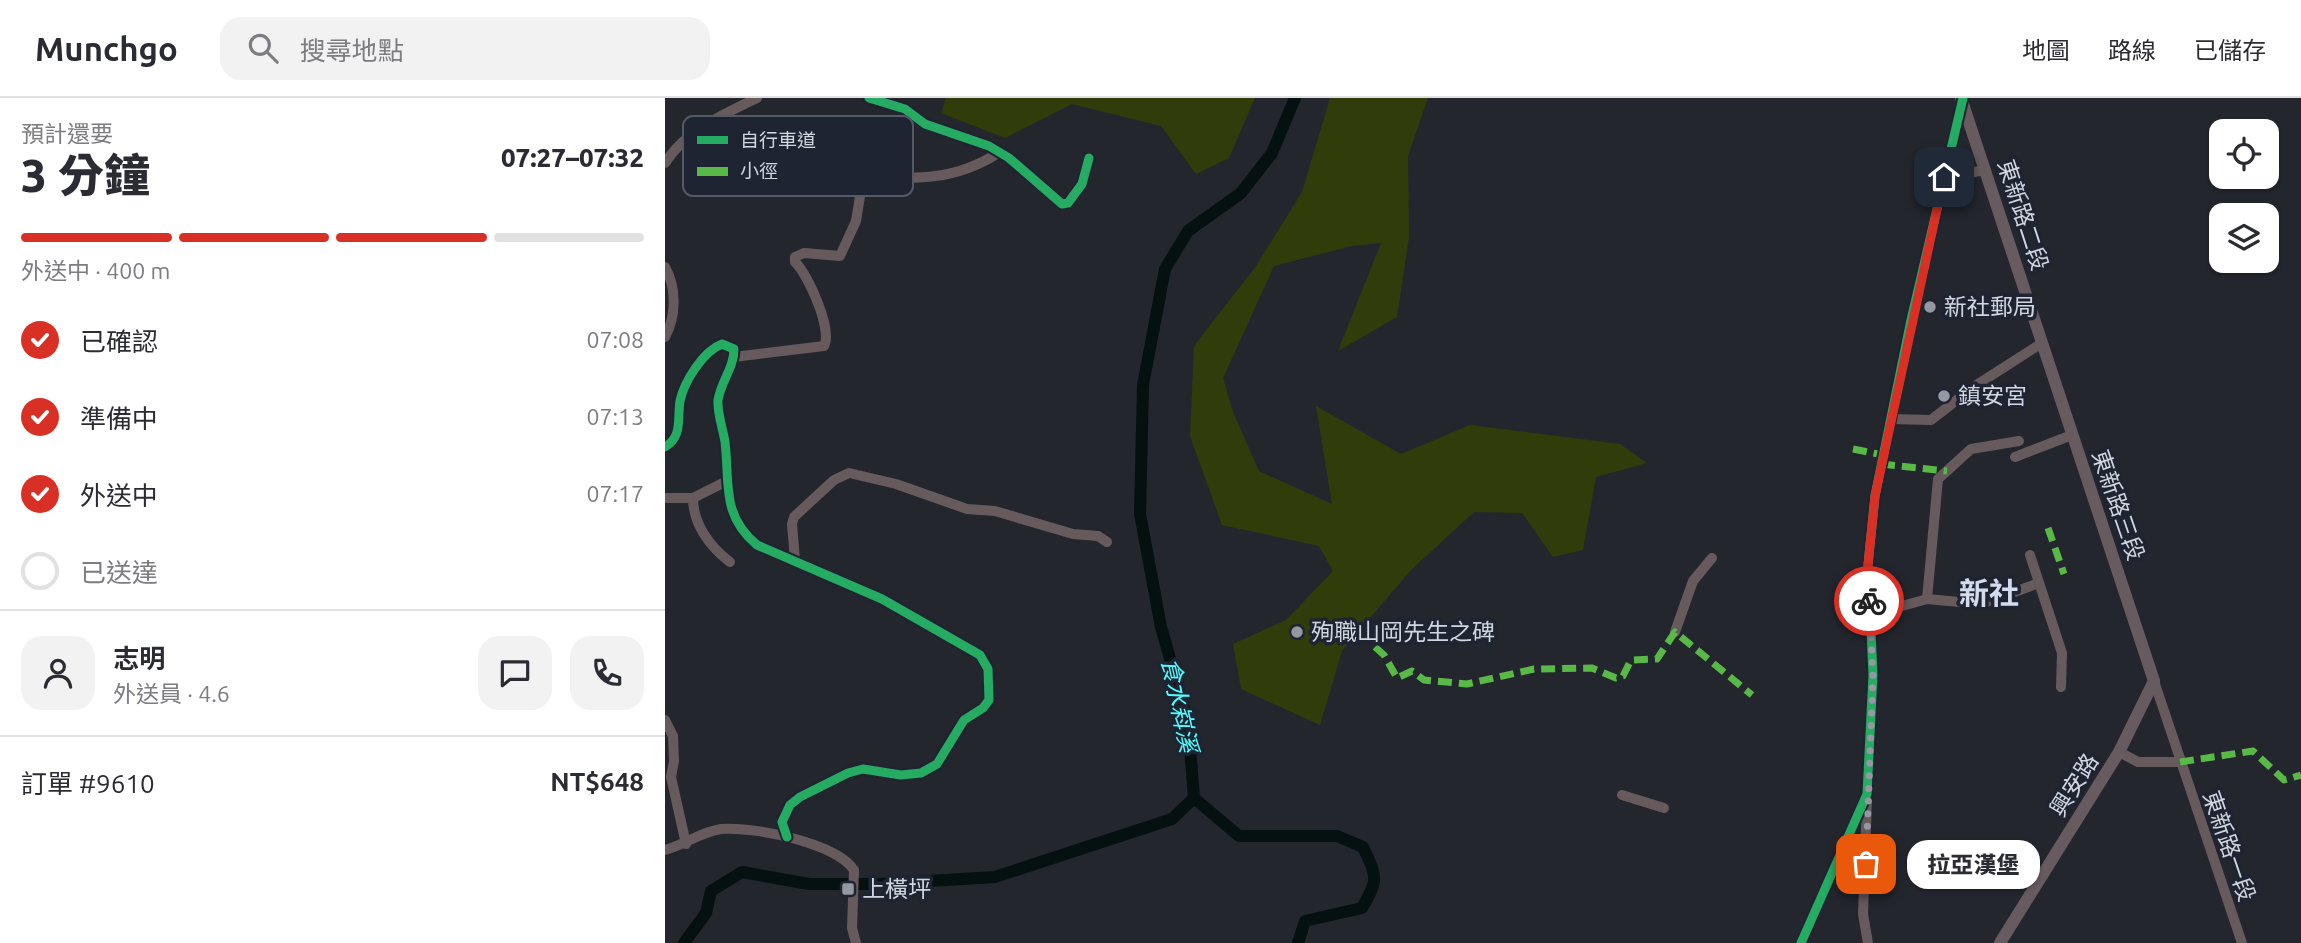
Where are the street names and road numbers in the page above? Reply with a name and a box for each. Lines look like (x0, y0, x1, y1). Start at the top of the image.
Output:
street label: 東新路二段 (1994, 156, 2053, 273)
street label: 東新路三段 (2088, 446, 2149, 563)
street label: 興安路 (2045, 749, 2102, 821)
street label: 東新路一段 (2199, 787, 2260, 904)

